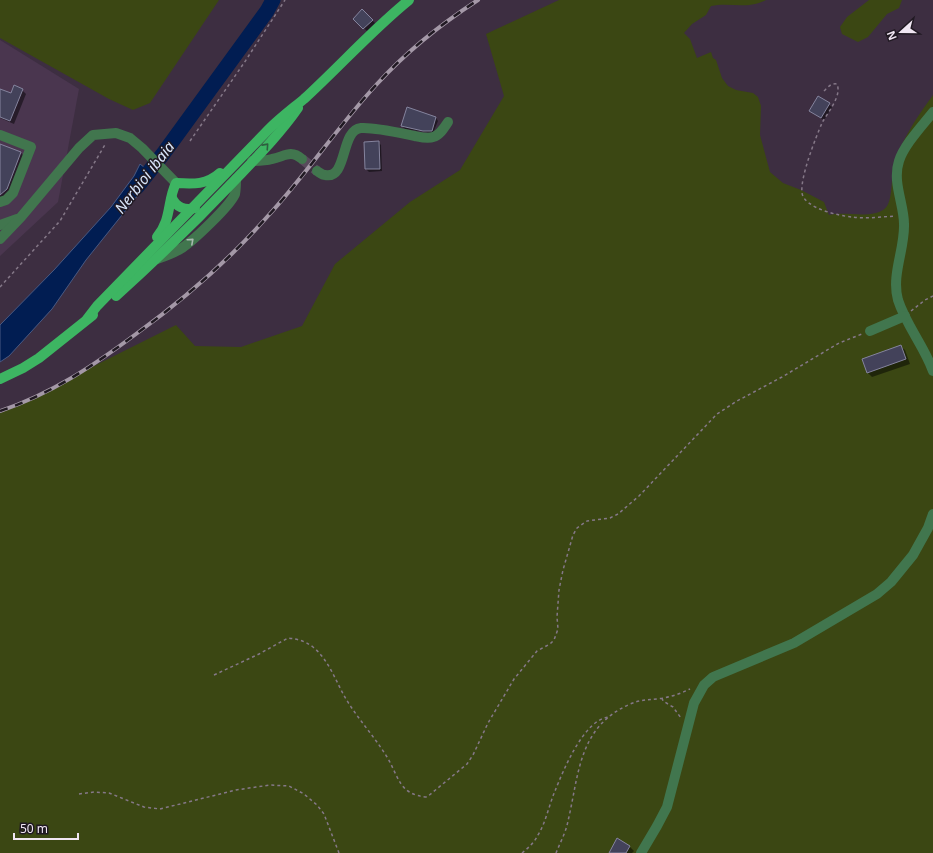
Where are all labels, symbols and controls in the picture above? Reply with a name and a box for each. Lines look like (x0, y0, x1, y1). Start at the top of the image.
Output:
north arrow (881, 12, 921, 52)
text: N (883, 29, 900, 43)
water label: Nerbioi ibaia (110, 136, 179, 217)
one-way arrow (261, 143, 269, 151)
one-way arrow (186, 238, 193, 245)
scale bar (14, 815, 78, 841)
text: 50 m (20, 820, 48, 837)

